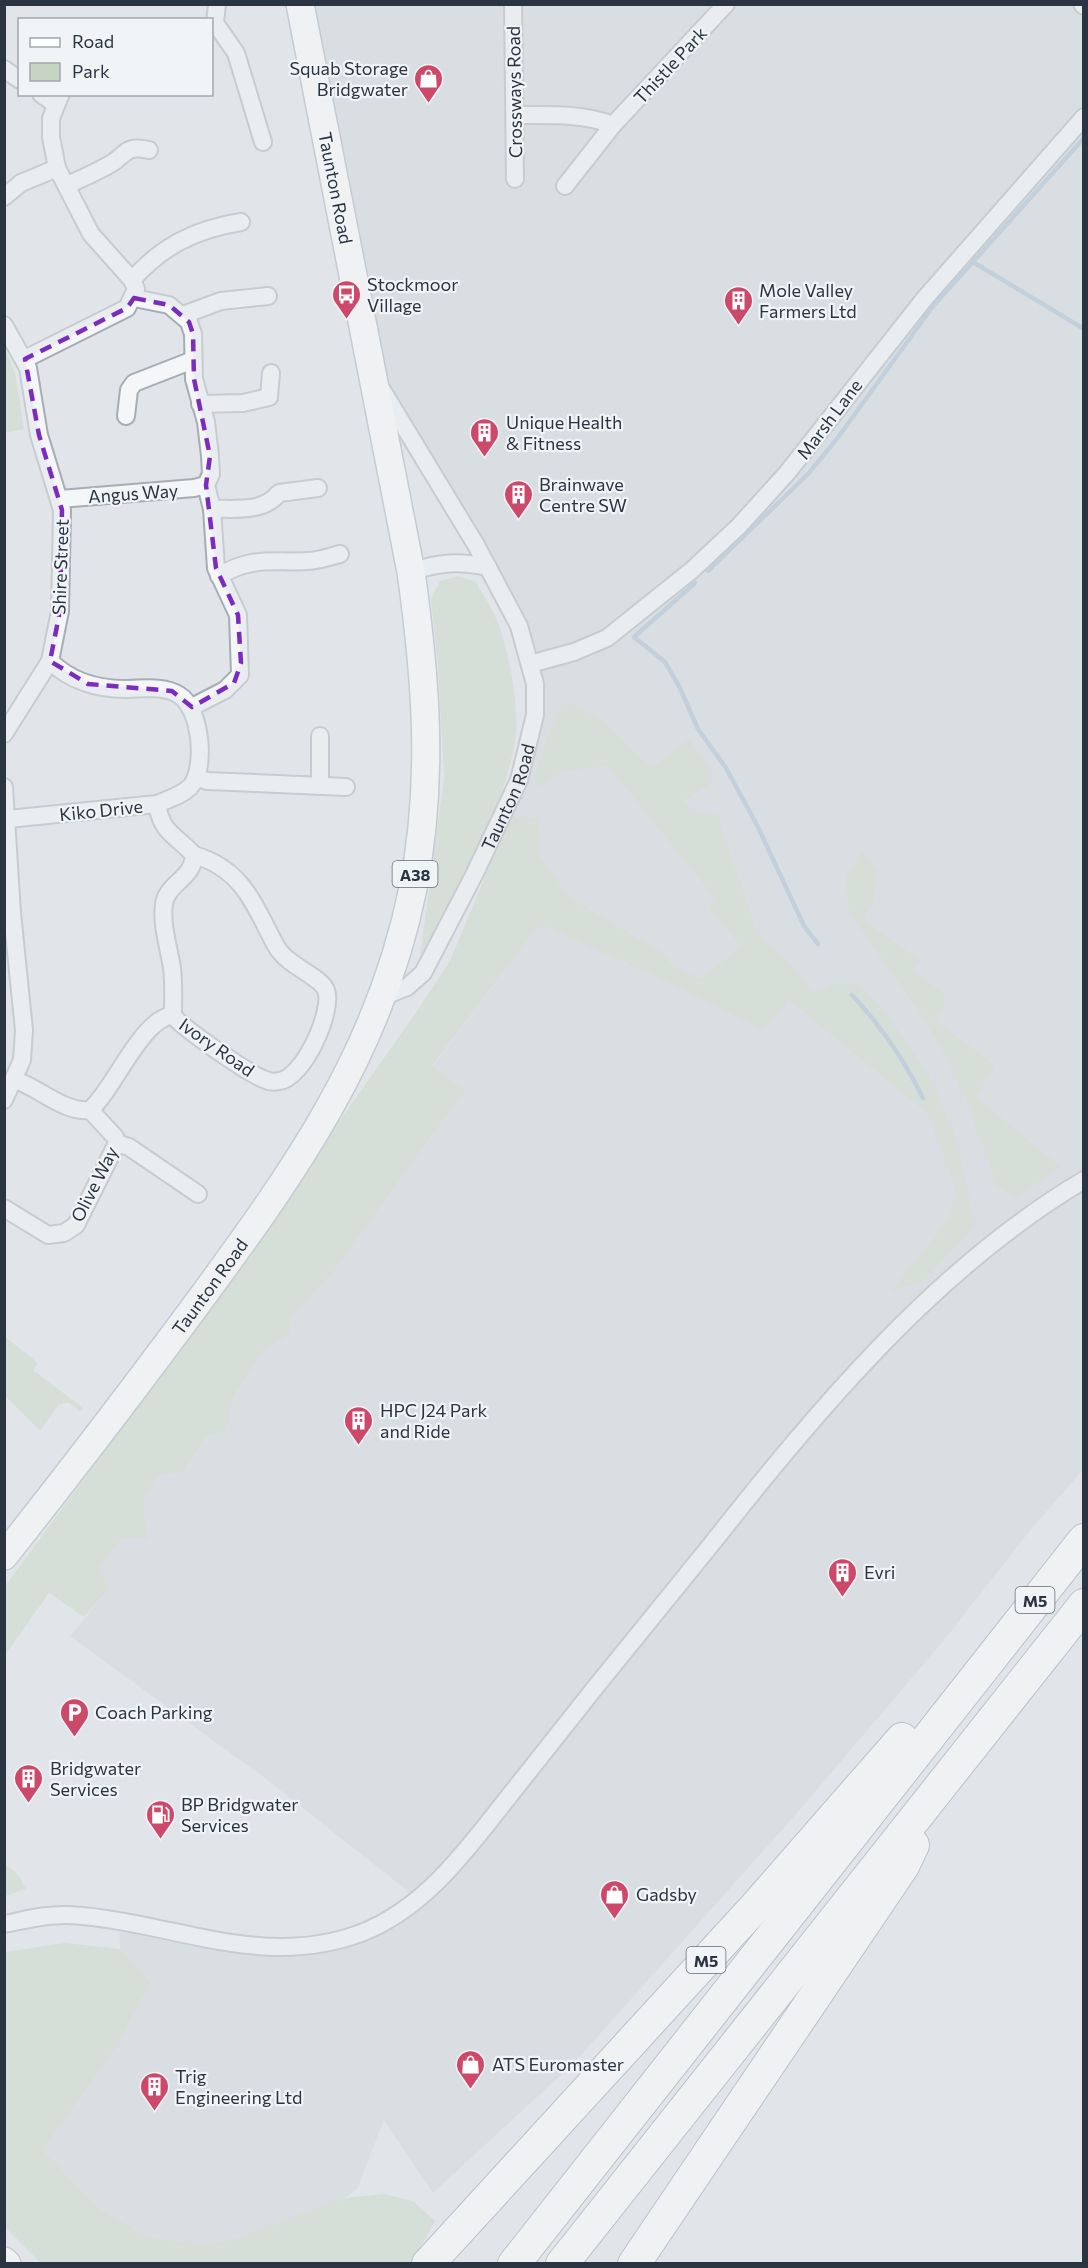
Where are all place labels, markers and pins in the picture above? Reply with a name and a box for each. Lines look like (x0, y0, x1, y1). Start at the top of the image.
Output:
place label: Squab Storage Bridgwater (289, 57, 408, 100)
shop icon: Squab Storage Bridgwater (413, 62, 445, 104)
place label: Stockmoor Village (367, 273, 458, 316)
bus stop icon: Stockmoor Village (330, 278, 362, 320)
place label: Mole Valley Farmers Ltd (759, 279, 857, 322)
building icon: Mole Valley Farmers Ltd (722, 284, 754, 326)
place label: Unique Health & Fitness (506, 411, 622, 454)
building icon: Unique Health & Fitness (469, 416, 501, 458)
place label: Brainwave Centre SW (539, 473, 627, 516)
building icon: Brainwave Centre SW (502, 478, 534, 520)
place label: HPC J24 Park and Ride (380, 1399, 488, 1442)
building icon: HPC J24 Park and Ride (343, 1404, 375, 1446)
building icon: Evri (827, 1556, 859, 1598)
place label: Evri (864, 1561, 895, 1583)
parking icon: Coach Parking (58, 1696, 90, 1738)
place label: Coach Parking (95, 1701, 213, 1723)
place label: Bridgwater Services (50, 1757, 141, 1800)
building icon: Bridgwater Services (13, 1762, 45, 1804)
place label: BP Bridgwater Services (181, 1793, 299, 1836)
fuel station icon: BP Bridgwater Services (144, 1798, 176, 1840)
shop icon: Gadsby (599, 1878, 631, 1920)
place label: Gadsby (636, 1883, 697, 1905)
shop icon: ATS Euromaster (455, 2048, 487, 2090)
place label: ATS Euromaster (492, 2053, 624, 2075)
place label: Trig Engineering Ltd (175, 2065, 302, 2108)
building icon: Trig Engineering Ltd (138, 2070, 170, 2112)

